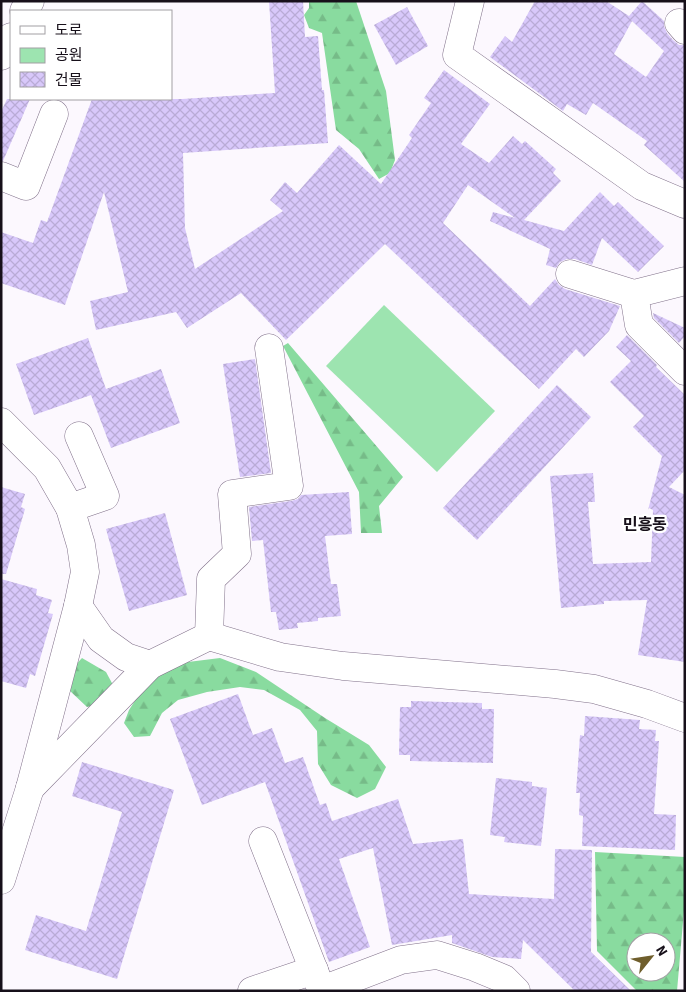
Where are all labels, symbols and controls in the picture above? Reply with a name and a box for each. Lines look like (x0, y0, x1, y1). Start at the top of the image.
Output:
legend (10, 10, 172, 100)
text: 도로 (55, 20, 83, 41)
text: 공원 (55, 45, 83, 66)
text: 건물 (55, 70, 83, 91)
district label: 민흥동 (623, 514, 667, 536)
north arrow (626, 932, 676, 982)
text: N (650, 942, 672, 960)

